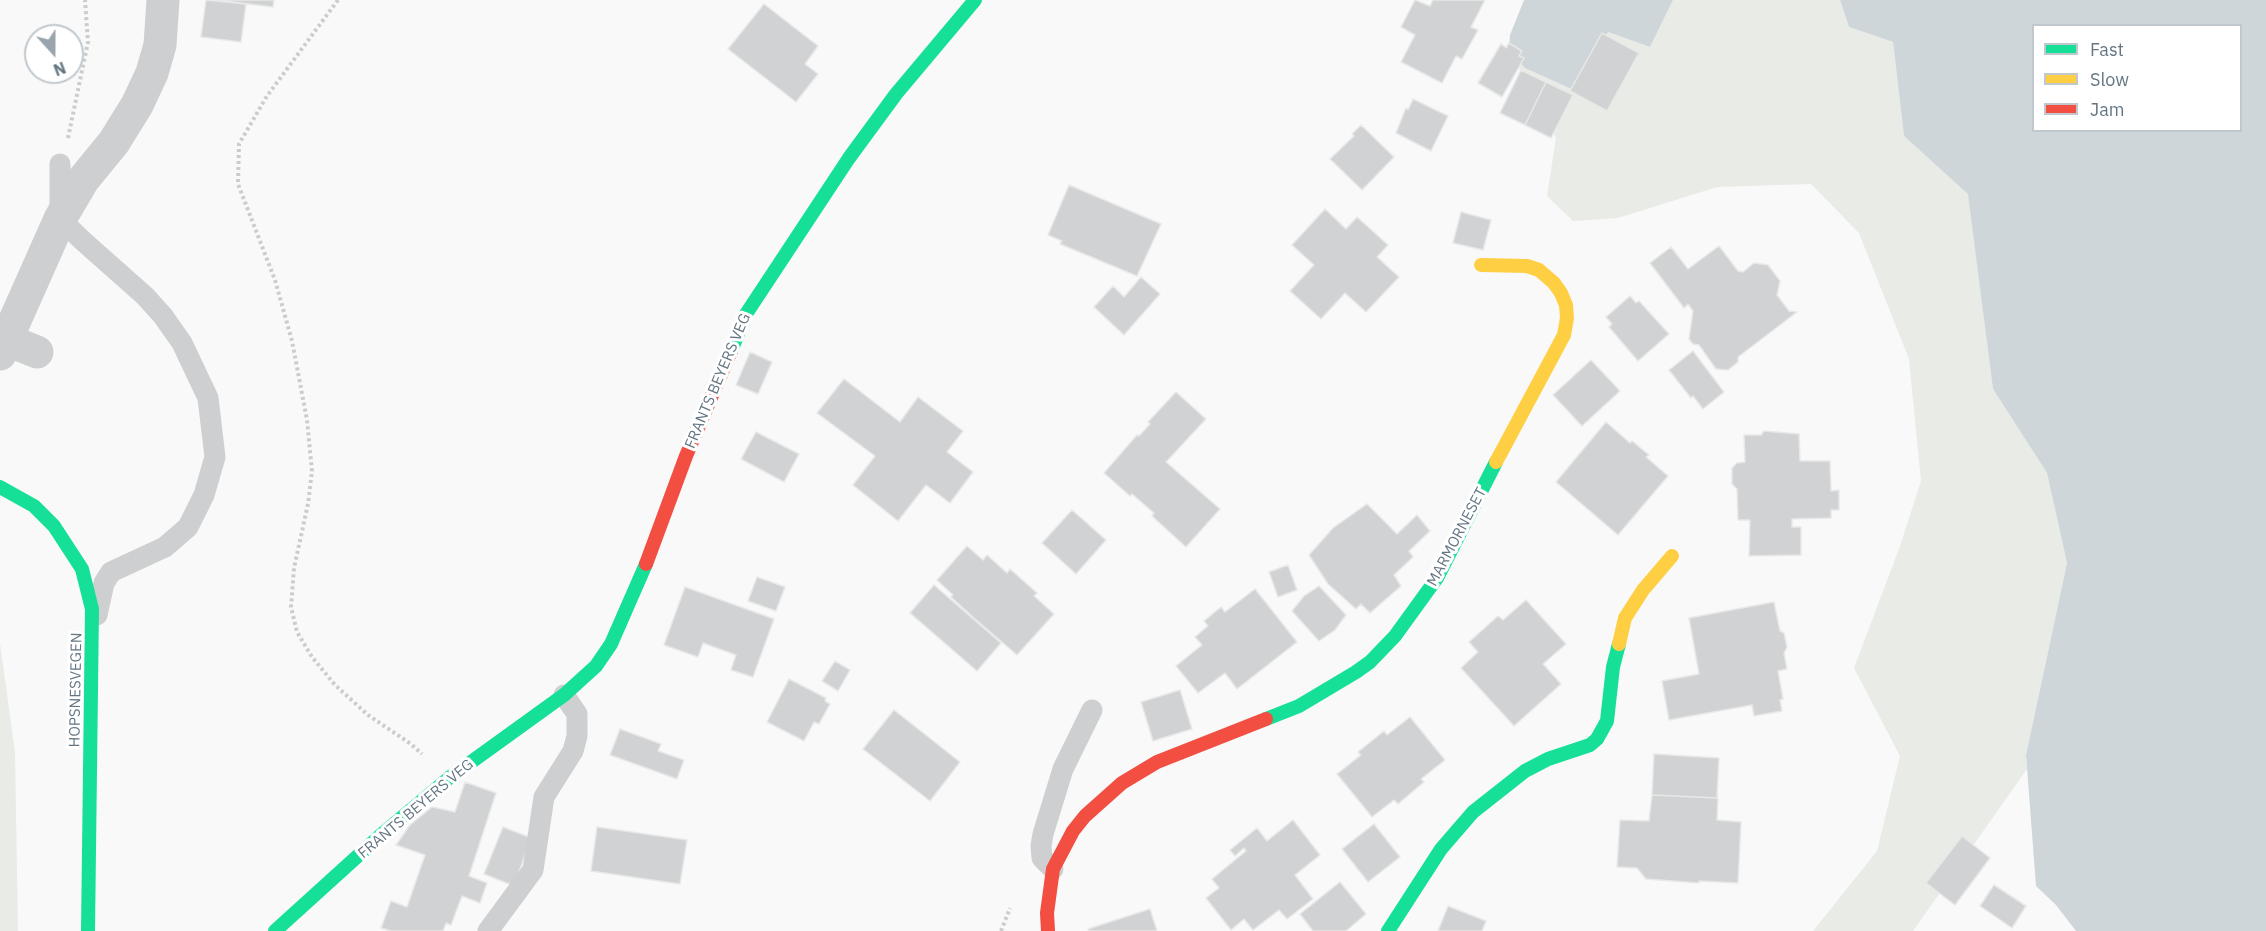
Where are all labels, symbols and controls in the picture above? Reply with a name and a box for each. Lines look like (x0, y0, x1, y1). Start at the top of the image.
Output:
north arrow (24, 24, 84, 84)
legend (2032, 24, 2242, 132)
text: Fast (2090, 38, 2124, 61)
text: N (51, 58, 69, 80)
text: Slow (2090, 68, 2129, 91)
text: Jam (2090, 98, 2125, 121)
street label: FRANTS BEYERS VEG (681, 311, 755, 451)
street label: MARMORNESET (1423, 485, 1491, 589)
street label: HOPSNESVEGEN (66, 632, 86, 748)
street label: FRANTS BEYERS VEG (355, 756, 477, 862)

